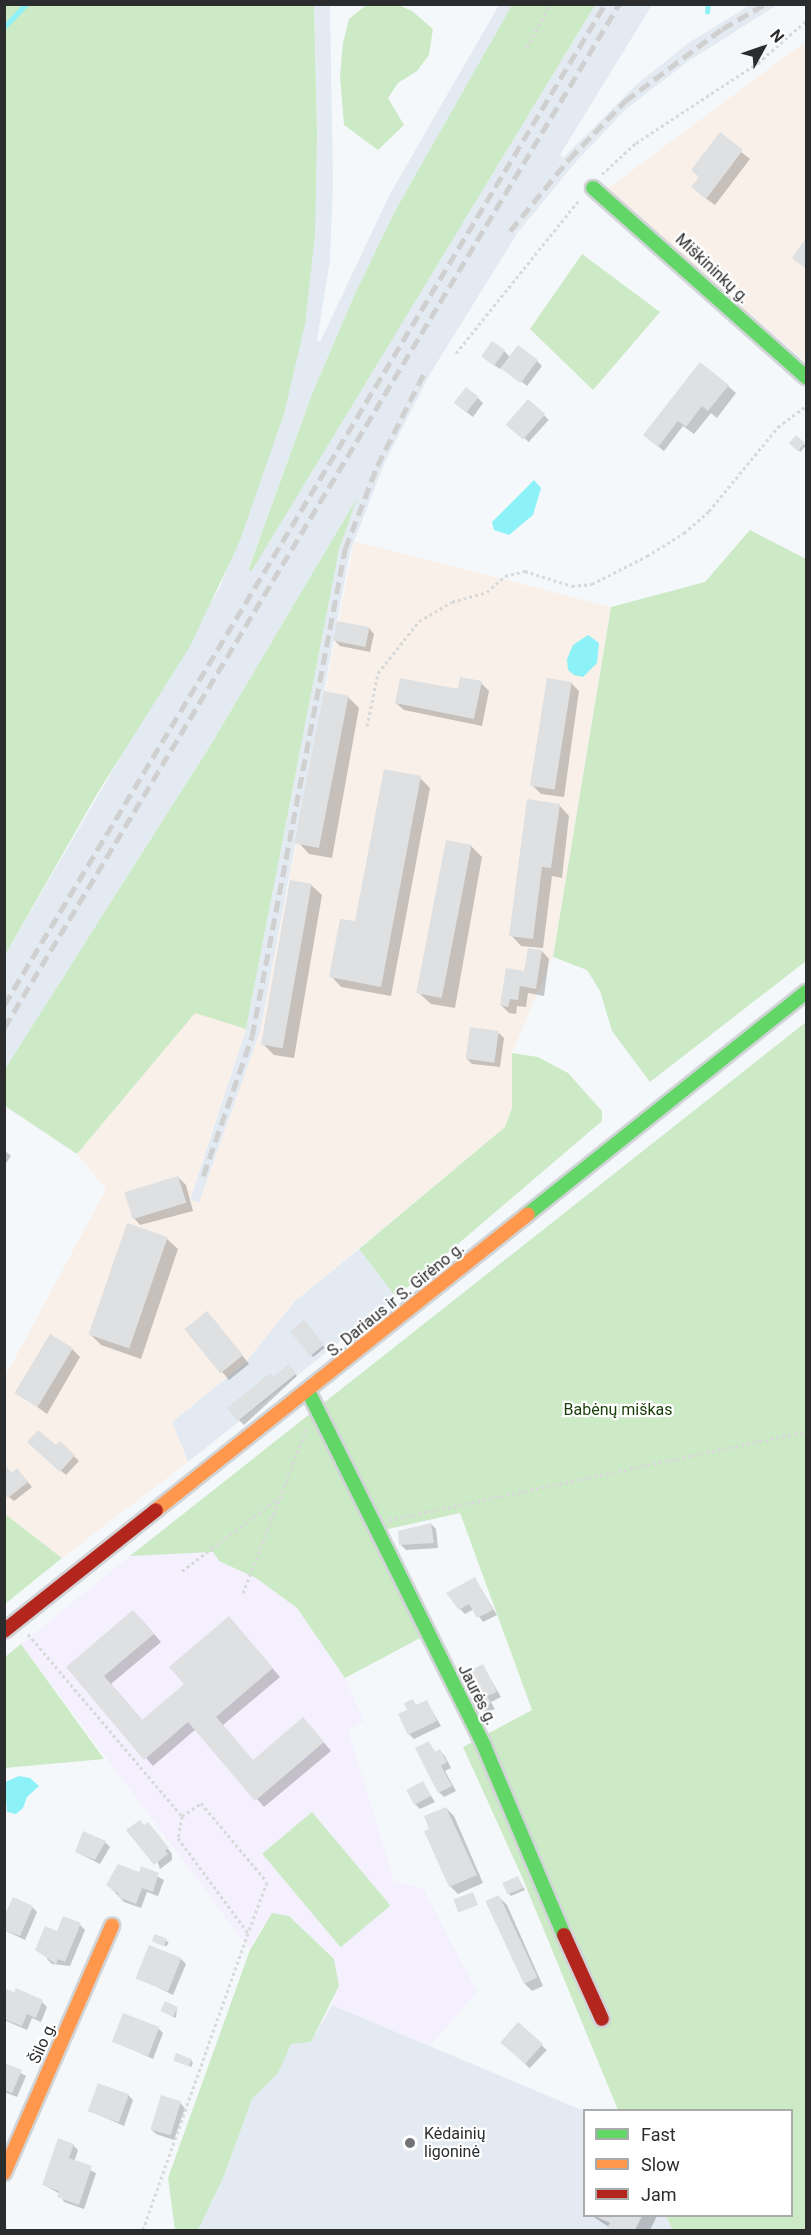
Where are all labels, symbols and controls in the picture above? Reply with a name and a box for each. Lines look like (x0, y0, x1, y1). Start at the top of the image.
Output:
north arrow (733, 18, 793, 78)
text: N (766, 26, 788, 47)
street label: Miškininkų g. (671, 230, 753, 308)
street label: S. Dariaus ir S. Girėno g. (324, 1239, 468, 1361)
park label: Babėnų miškas (563, 1400, 673, 1420)
street label: Jaurės g. (454, 1661, 500, 1729)
street label: Šilo g. (25, 2019, 61, 2067)
legend (583, 2109, 793, 2217)
place label: Kėdainių ligoninė (424, 2124, 485, 2162)
text: Fast (641, 2124, 676, 2145)
marker: Kėdainių ligoninė (401, 2134, 419, 2152)
text: Slow (641, 2154, 680, 2175)
text: Jam (641, 2184, 677, 2205)

